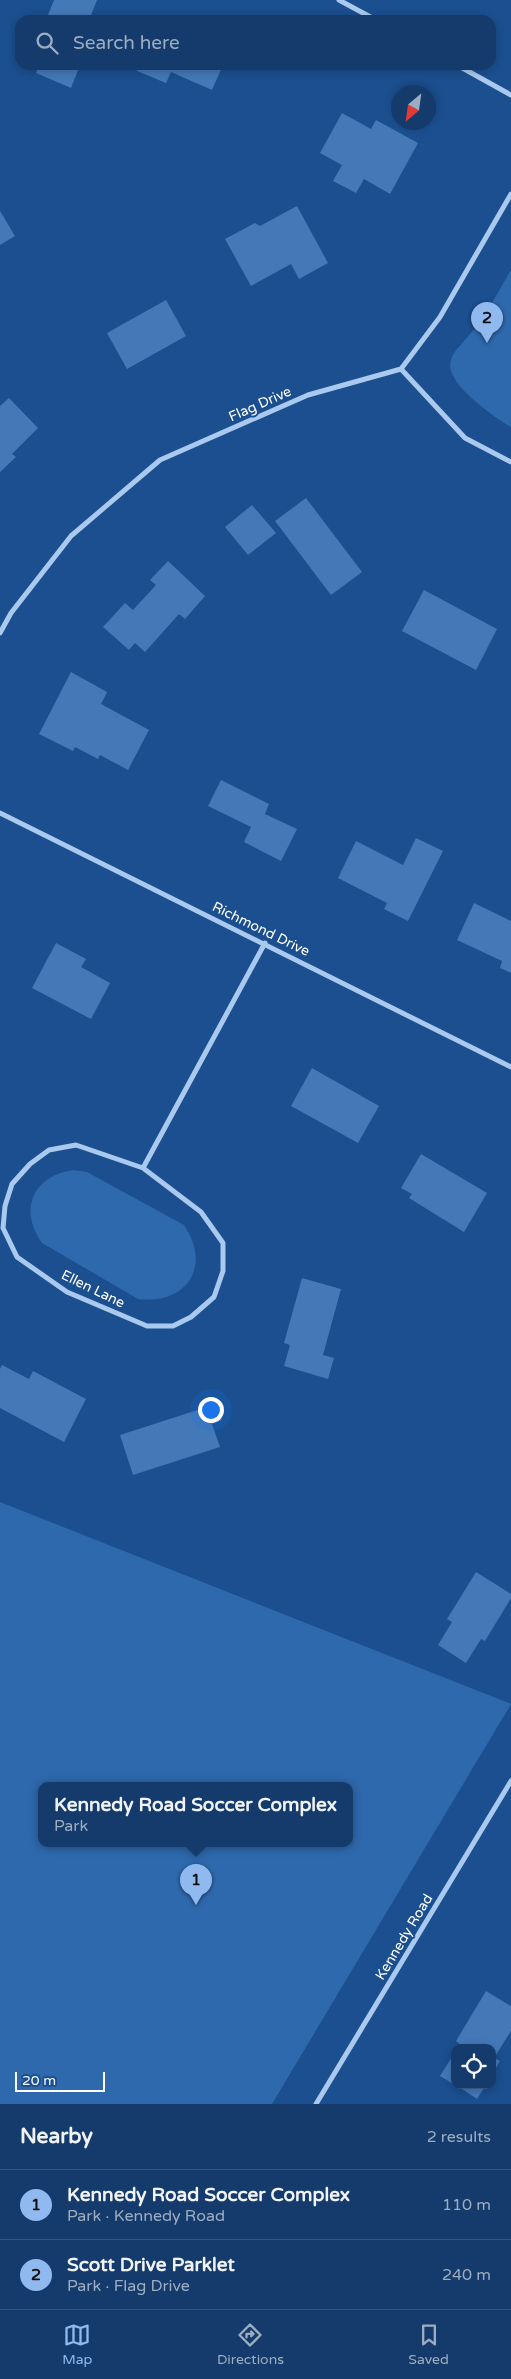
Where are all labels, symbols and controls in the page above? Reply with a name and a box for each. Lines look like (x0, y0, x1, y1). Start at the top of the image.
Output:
search box (15, 15, 496, 70)
icon: search (33, 29, 61, 57)
text: Search here (73, 32, 180, 54)
north arrow (391, 85, 436, 130)
pin: 2 (471, 302, 503, 343)
street label: Flag Drive (226, 383, 294, 425)
street label: Richmond Drive (210, 898, 313, 960)
street label: Ellen Lane (59, 1266, 128, 1312)
your location (198, 1397, 224, 1423)
popup (38, 1782, 353, 1847)
text: Kennedy Road Soccer Complex (54, 1794, 337, 1816)
text: Park (54, 1816, 88, 1836)
pin: 1 (180, 1864, 212, 1905)
street label: Kennedy Road (372, 1891, 436, 1983)
map controls (451, 2044, 496, 2089)
button: locate (451, 2044, 496, 2089)
scale bar (15, 2069, 105, 2092)
text: 20 m (22, 2072, 56, 2089)
text: Nearby (20, 2124, 93, 2149)
text: 2 results (427, 2127, 491, 2147)
text: Kennedy Road Soccer Complex (67, 2184, 350, 2206)
text: 1 (31, 2195, 41, 2215)
text: 110 m (442, 2195, 491, 2215)
text: Park · Kennedy Road (67, 2206, 225, 2226)
text: Scott Drive Parklet (67, 2254, 235, 2276)
text: 2 (31, 2265, 41, 2285)
text: 240 m (442, 2265, 491, 2285)
text: Park · Flag Drive (67, 2276, 190, 2296)
tab: Map (62, 2321, 92, 2368)
tab: Directions (217, 2321, 284, 2368)
tab: Saved (408, 2321, 449, 2368)

